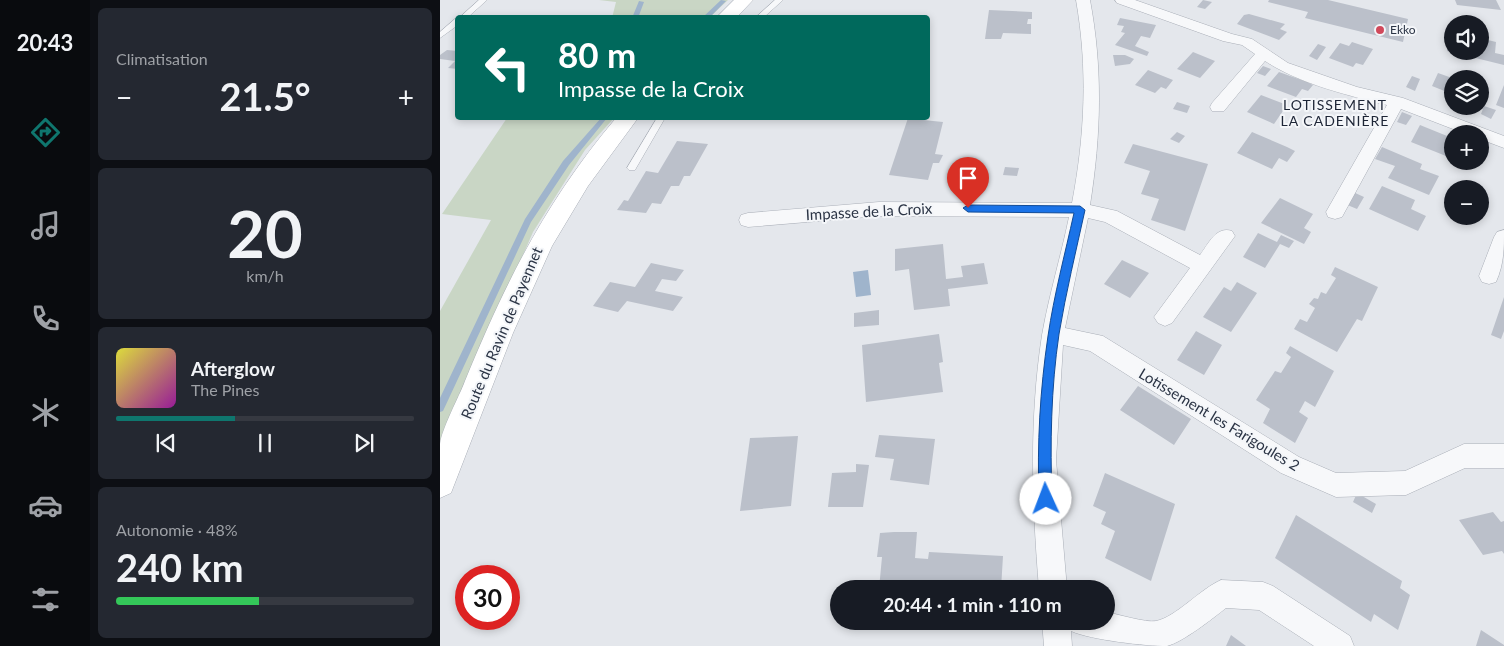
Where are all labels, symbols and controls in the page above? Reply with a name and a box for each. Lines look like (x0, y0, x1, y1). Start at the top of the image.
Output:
map controls (1444, 15, 1489, 225)
button: sound (1444, 15, 1489, 60)
place label: Ekko (1390, 22, 1416, 37)
marker: Ekko (1374, 24, 1386, 36)
text: 20:43 (17, 29, 73, 56)
text: 80 m (558, 33, 636, 75)
icon: left (475, 35, 540, 100)
text: Climatisation (116, 49, 208, 68)
button: layers (1444, 70, 1489, 115)
text: 21.5° (220, 73, 310, 119)
text: Impasse de la Croix (558, 75, 744, 102)
text: − (116, 80, 132, 114)
text: + (398, 80, 414, 114)
district label: LOTISSEMENT LA CADENIÈRE (1281, 96, 1389, 129)
icon: directions (28, 115, 63, 150)
button: + (1444, 125, 1489, 170)
pin (947, 157, 989, 208)
icon: arrive (954, 164, 982, 192)
button: − (1444, 180, 1489, 225)
text: 20 (227, 194, 303, 272)
street label: Impasse de la Croix (805, 199, 933, 223)
icon: music (28, 208, 63, 243)
street label: Route du Ravin de Payennet (457, 243, 546, 421)
text: km/h (246, 266, 284, 285)
icon: phone (28, 301, 63, 336)
text: Afterglow (191, 357, 275, 380)
street label: Lotissement les Farigoules 2 (1136, 364, 1303, 474)
text: The Pines (191, 380, 260, 399)
icon: climate (28, 395, 63, 430)
icon: previous (152, 429, 180, 457)
icon: pause (251, 429, 279, 457)
icon: next (350, 429, 378, 457)
position arrow (1019, 472, 1071, 524)
icon: car (28, 488, 63, 523)
text: Autonomie · 48% (116, 520, 238, 539)
text: 240 km (116, 544, 244, 590)
speed limit sign: 30 (455, 565, 520, 630)
icon: filters (28, 582, 63, 617)
text: 20:44 · 1 min · 110 m (883, 593, 1062, 616)

